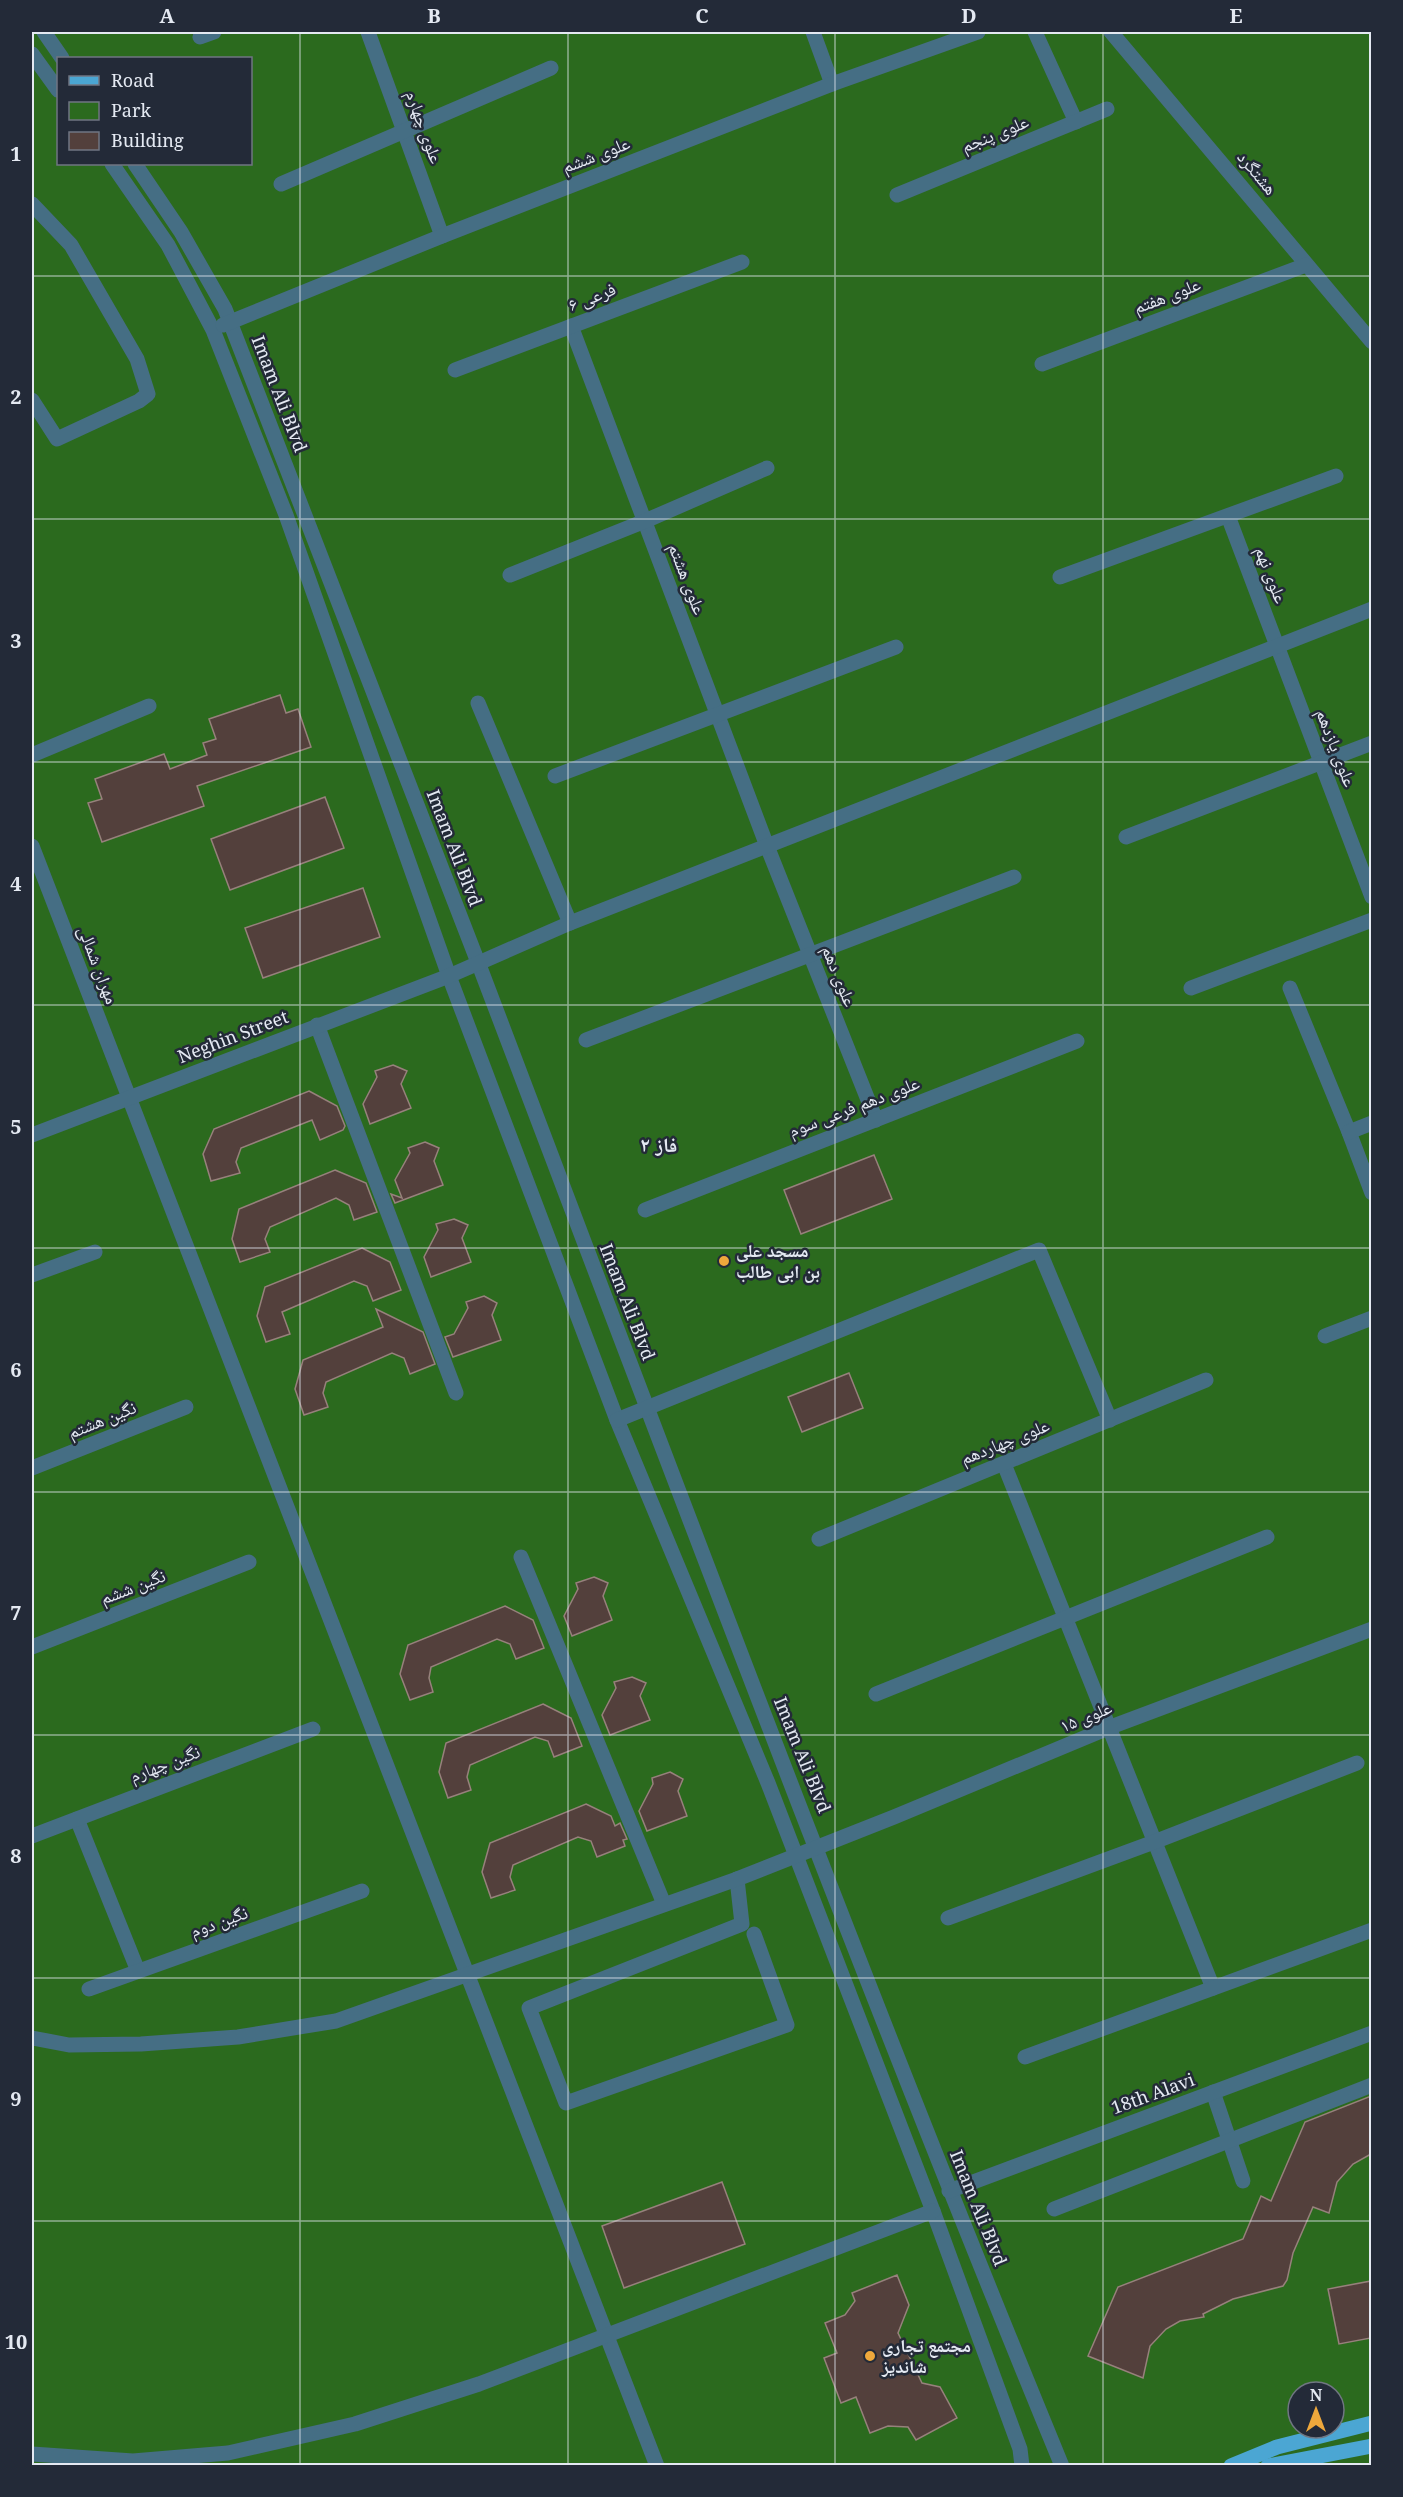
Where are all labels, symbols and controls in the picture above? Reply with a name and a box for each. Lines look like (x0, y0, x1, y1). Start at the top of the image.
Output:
text: A (159, 2, 175, 29)
text: B (427, 2, 441, 29)
text: C (695, 2, 709, 29)
text: D (961, 2, 977, 29)
text: E (1229, 2, 1243, 29)
legend (57, 57, 252, 165)
text: Road (111, 68, 154, 92)
street label: علوی چهارم (400, 87, 449, 167)
text: Park (111, 98, 151, 122)
street label: علوی پنجم (957, 109, 1032, 158)
text: Building (111, 128, 184, 152)
street label: علوی ششم (558, 130, 633, 179)
text: 1 (10, 140, 22, 167)
street label: هشتگرد (1232, 145, 1283, 199)
street label: علوی هفتم (1130, 271, 1204, 320)
street label: فرعی ۶ (564, 276, 619, 316)
street label: Imam Ali Blvd (247, 332, 313, 455)
text: 2 (10, 383, 22, 410)
street label: علوی هشتم (662, 539, 713, 618)
street label: علوی نهم (1249, 543, 1294, 607)
text: 3 (10, 627, 22, 654)
street label: علوی یازدهم (1310, 705, 1363, 790)
street label: Imam Ali Blvd (422, 786, 488, 909)
text: 4 (10, 870, 22, 897)
street label: مهران شمالی (73, 922, 125, 1007)
street label: علوی دهم (816, 942, 863, 1010)
street label: Neghin Street (174, 1004, 291, 1068)
street label: علوی دهم فرعی سوم (785, 1070, 923, 1143)
text: 5 (10, 1113, 22, 1140)
district label: فاز ۲ (641, 1131, 677, 1158)
place label: مسجد علی بن ابی طالب (736, 1238, 820, 1283)
street label: Imam Ali Blvd (595, 1240, 661, 1363)
marker: مسجد علی بن ابی طالب (717, 1254, 731, 1268)
text: 6 (10, 1356, 22, 1383)
street label: نگین هشتم (64, 1394, 140, 1445)
street label: علوی چهاردهم (957, 1412, 1053, 1471)
street label: نگین ششم (97, 1563, 169, 1610)
text: 7 (10, 1599, 22, 1626)
street label: Imam Ali Blvd (769, 1693, 837, 1816)
street label: علوی ۱۵ (1056, 1695, 1115, 1737)
street label: نگین چهارم (126, 1739, 204, 1788)
text: 8 (10, 1842, 22, 1869)
street label: نگین دوم (187, 1900, 251, 1943)
street label: 18th Alavi (1108, 2067, 1198, 2119)
text: 9 (10, 2085, 22, 2112)
street label: Imam Ali Blvd (945, 2146, 1013, 2269)
text: 10 (5, 2328, 27, 2355)
place label: مجتمع تجاری شاندیز (881, 2333, 971, 2378)
marker: مجتمع تجاری شاندیز (863, 2349, 877, 2363)
north arrow (1286, 2380, 1346, 2440)
text: N (1310, 2384, 1323, 2406)

